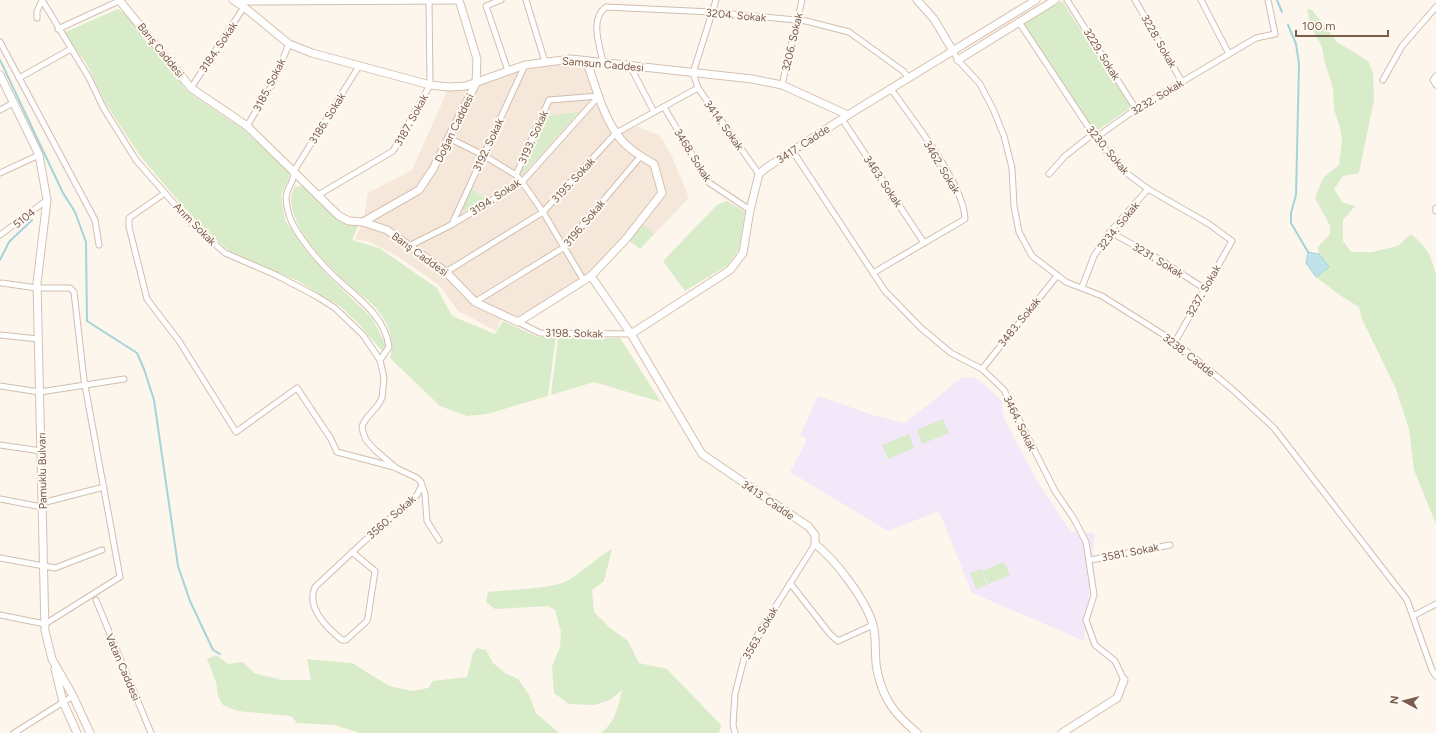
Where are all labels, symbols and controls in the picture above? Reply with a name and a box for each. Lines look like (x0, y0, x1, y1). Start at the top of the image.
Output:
street label: 3204. Sokak (705, 6, 767, 25)
street label: 3206. Sokak (779, 11, 806, 73)
street label: 3228. Sokak (1138, 12, 1179, 71)
scale bar (1296, 12, 1388, 38)
street label: 3184. Sokak (197, 19, 241, 75)
text: 100 m (1302, 19, 1336, 33)
street label: Barış Caddesi (135, 20, 187, 80)
street label: 3229. Sokak (1080, 26, 1123, 83)
street label: Samsun Caddesi (562, 54, 644, 75)
street label: 3185. Sokak (251, 56, 289, 114)
street label: 3232. Sokak (1129, 76, 1186, 118)
street label: 3186. Sokak (307, 90, 349, 146)
street label: 3187. Sokak (392, 91, 431, 149)
street label: Doğan Caddesi (432, 92, 477, 165)
street label: 3414. Sokak (701, 98, 746, 153)
street label: 3193. Sokak (516, 108, 551, 166)
street label: 3192. Sokak (470, 116, 507, 174)
street label: 3417. Cadde (774, 122, 832, 166)
street label: 3230. Sokak (1084, 123, 1132, 178)
street label: 3468. Sokak (671, 126, 714, 185)
street label: 3462. Sokak (921, 138, 963, 197)
street label: 3463. Sokak (861, 153, 905, 210)
street label: 3195. Sokak (549, 154, 598, 206)
street label: 3194. Sokak (467, 176, 524, 219)
street label: 3196. Sokak (561, 197, 608, 249)
street label: 3234. Sokak (1095, 199, 1143, 253)
street label: Arım Sokak (171, 200, 219, 249)
street label: 5104 (11, 206, 38, 231)
street label: Barış Caddesi (389, 230, 450, 279)
street label: 3231. Sokak (1130, 240, 1186, 281)
street label: 3237. Sokak (1183, 262, 1224, 320)
street label: 3483. Sokak (996, 294, 1044, 350)
street label: 3198. Sokak (545, 326, 604, 341)
street label: 3238. Cadde (1160, 331, 1217, 380)
street label: 3464. Sokak (1001, 393, 1039, 454)
street label: Pamuklu Bulvarı (35, 433, 50, 509)
street label: 3413. Cadde (739, 478, 797, 523)
street label: 3560. Sokak (364, 492, 419, 542)
street label: 3581. Sokak (1100, 540, 1160, 564)
street label: 3563. Sokak (740, 604, 781, 662)
street label: Vatan Caddesi (103, 632, 142, 703)
north arrow (1384, 681, 1424, 721)
text: N (1388, 695, 1402, 705)

